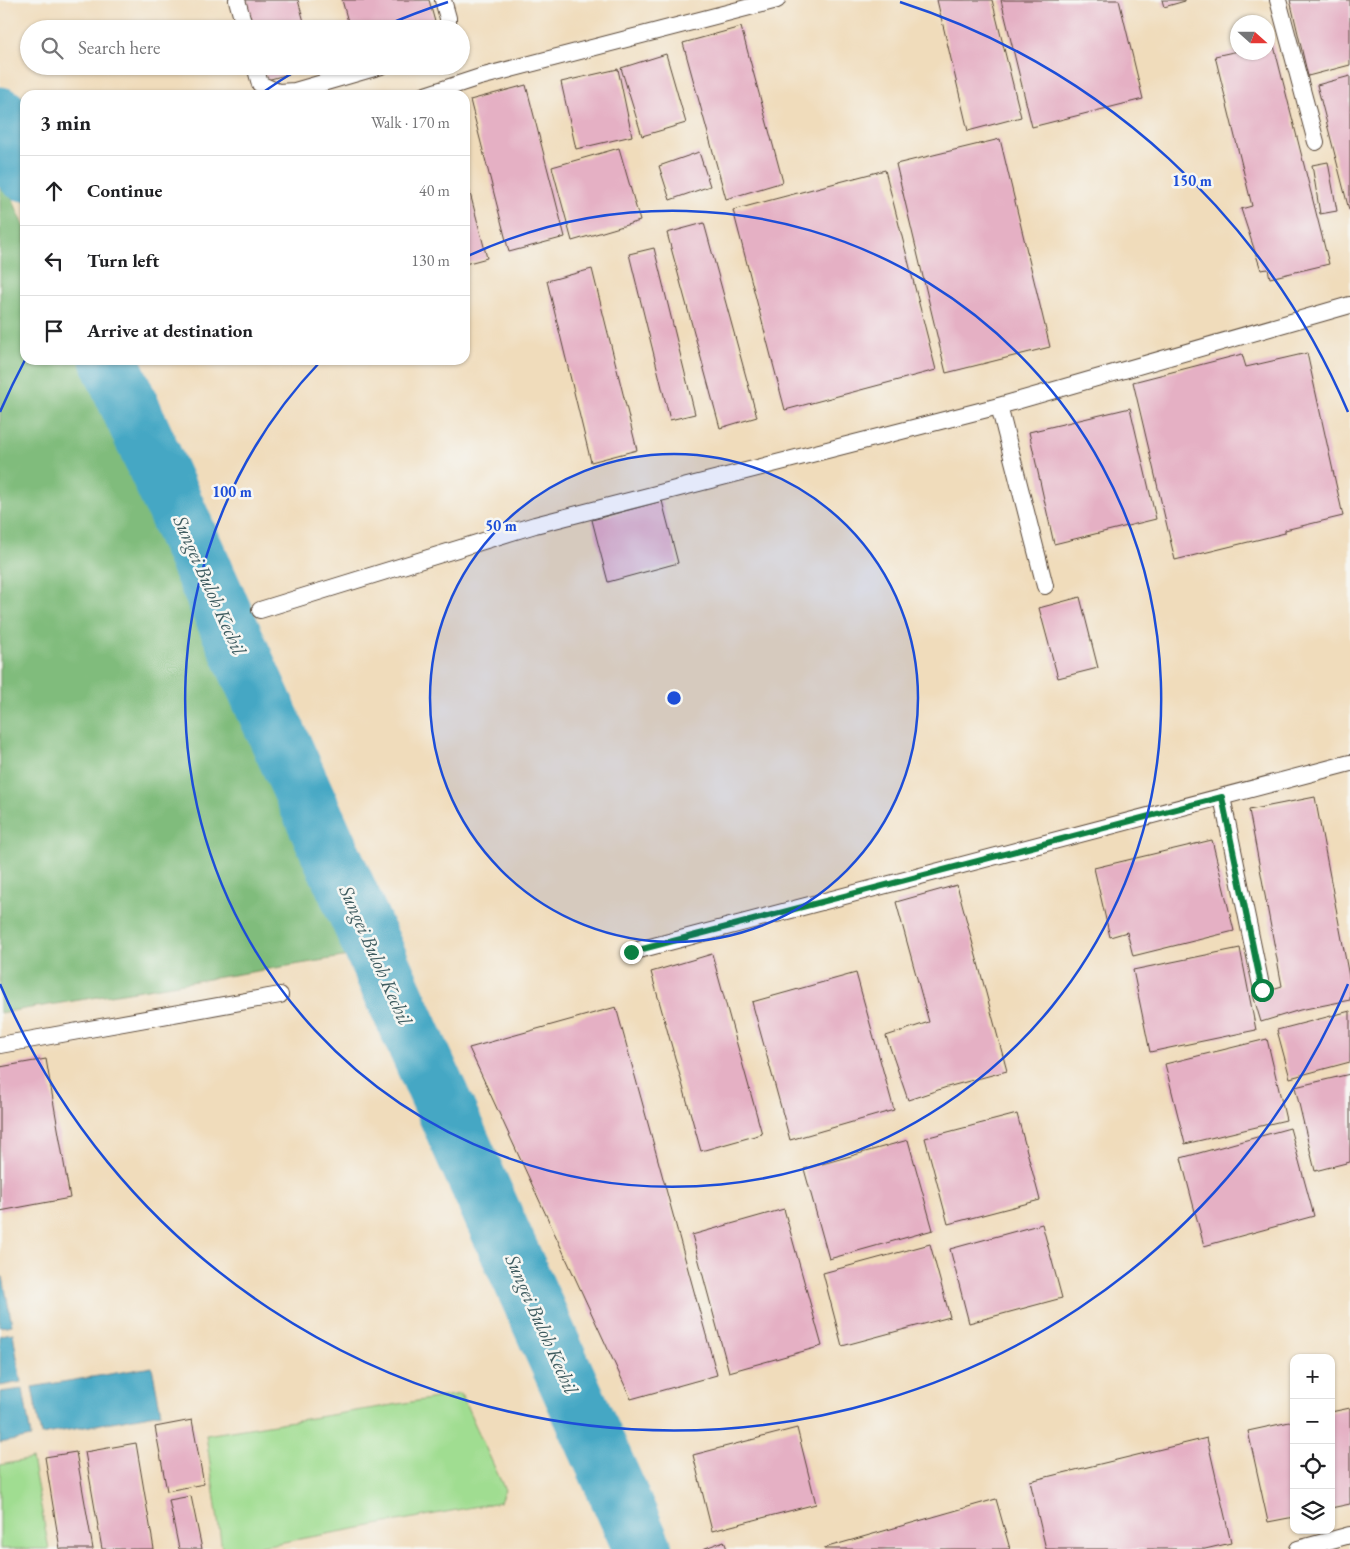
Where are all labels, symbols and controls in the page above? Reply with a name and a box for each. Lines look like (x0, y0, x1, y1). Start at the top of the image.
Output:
north arrow (1230, 15, 1275, 60)
search box (20, 20, 470, 75)
icon: search (38, 34, 66, 62)
text: Search here (78, 35, 160, 60)
text: 3 min (40, 109, 91, 136)
text: Walk · 170 m (371, 112, 450, 133)
text: 150 m (1172, 171, 1212, 190)
icon: ahead (40, 177, 68, 205)
text: Continue (87, 178, 162, 203)
text: 40 m (419, 180, 450, 201)
icon: left (40, 247, 68, 275)
text: Turn left (87, 248, 159, 273)
text: 130 m (411, 250, 450, 271)
icon: arrive (40, 317, 68, 345)
text: Arrive at destination (87, 318, 253, 343)
text: 100 m (212, 482, 252, 501)
water label: Sungei Buloh Kechil (167, 510, 253, 660)
text: 50 m (485, 516, 517, 535)
centre of rings (665, 689, 683, 707)
water label: Sungei Buloh Kechil (333, 880, 419, 1030)
route end (620, 941, 643, 964)
route start (1251, 979, 1274, 1002)
water label: Sungei Buloh Kechil (499, 1249, 585, 1399)
map controls (1290, 1354, 1335, 1534)
button: + (1290, 1354, 1335, 1399)
button: − (1290, 1399, 1335, 1444)
button: locate (1290, 1444, 1335, 1489)
button: layers (1290, 1489, 1335, 1534)

